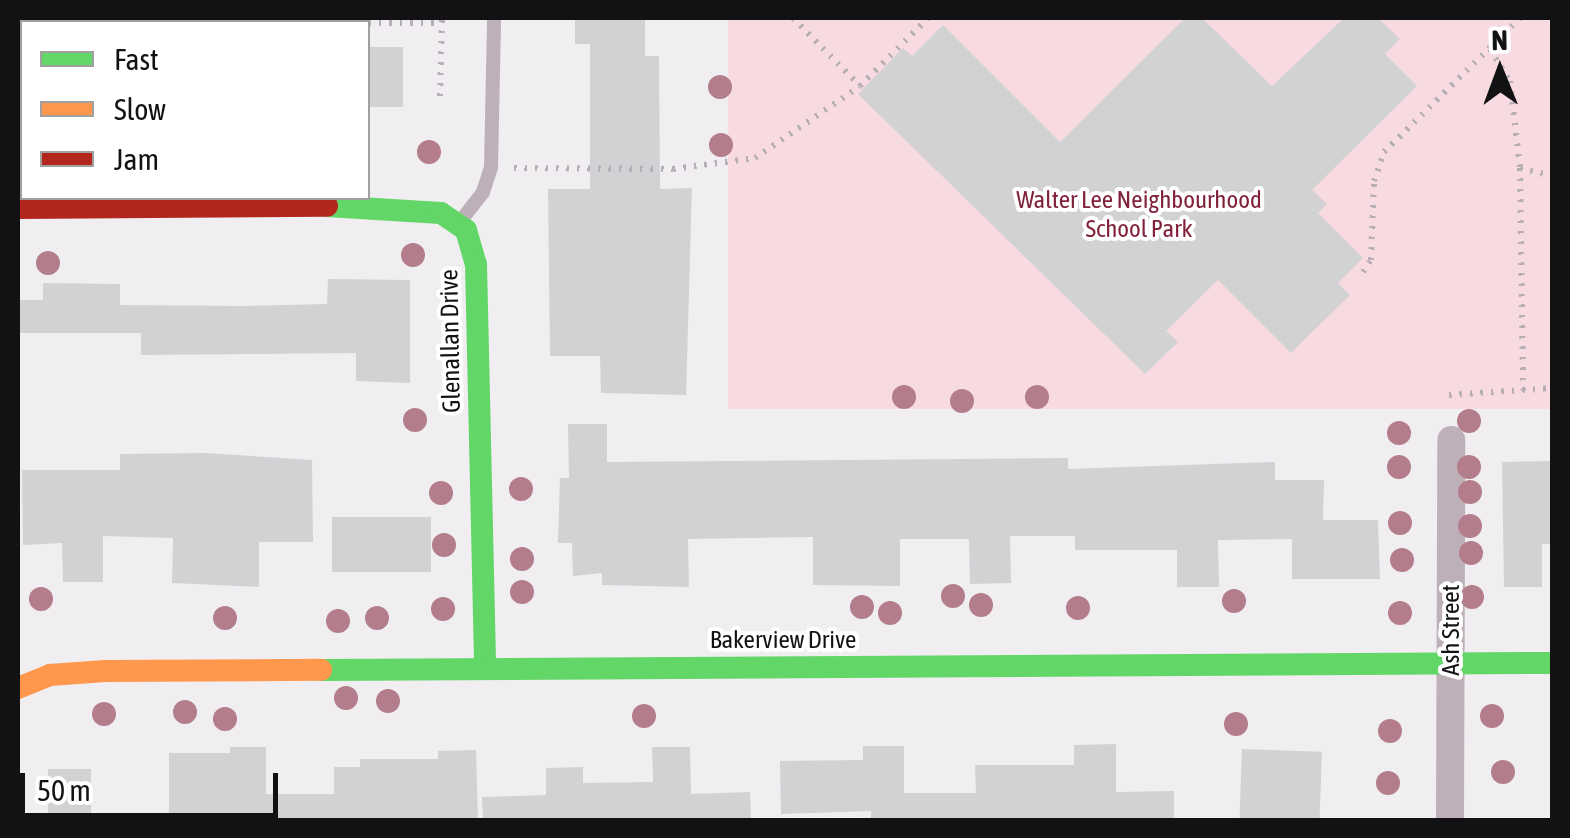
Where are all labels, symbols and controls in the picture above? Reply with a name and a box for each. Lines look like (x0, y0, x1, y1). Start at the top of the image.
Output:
legend (20, 20, 370, 200)
north arrow (1450, 20, 1550, 120)
text: N (1491, 24, 1508, 56)
text: Fast (114, 42, 159, 76)
text: Slow (114, 92, 166, 126)
text: Jam (114, 142, 159, 176)
park label: Walter Lee Neighbourhood School Park (1016, 185, 1262, 244)
street label: Glenallan Drive (434, 269, 466, 413)
street label: Ash Street (1435, 584, 1465, 676)
street label: Bakerview Drive (710, 624, 856, 654)
scale bar (25, 753, 282, 815)
text: 50 m (37, 773, 91, 807)

